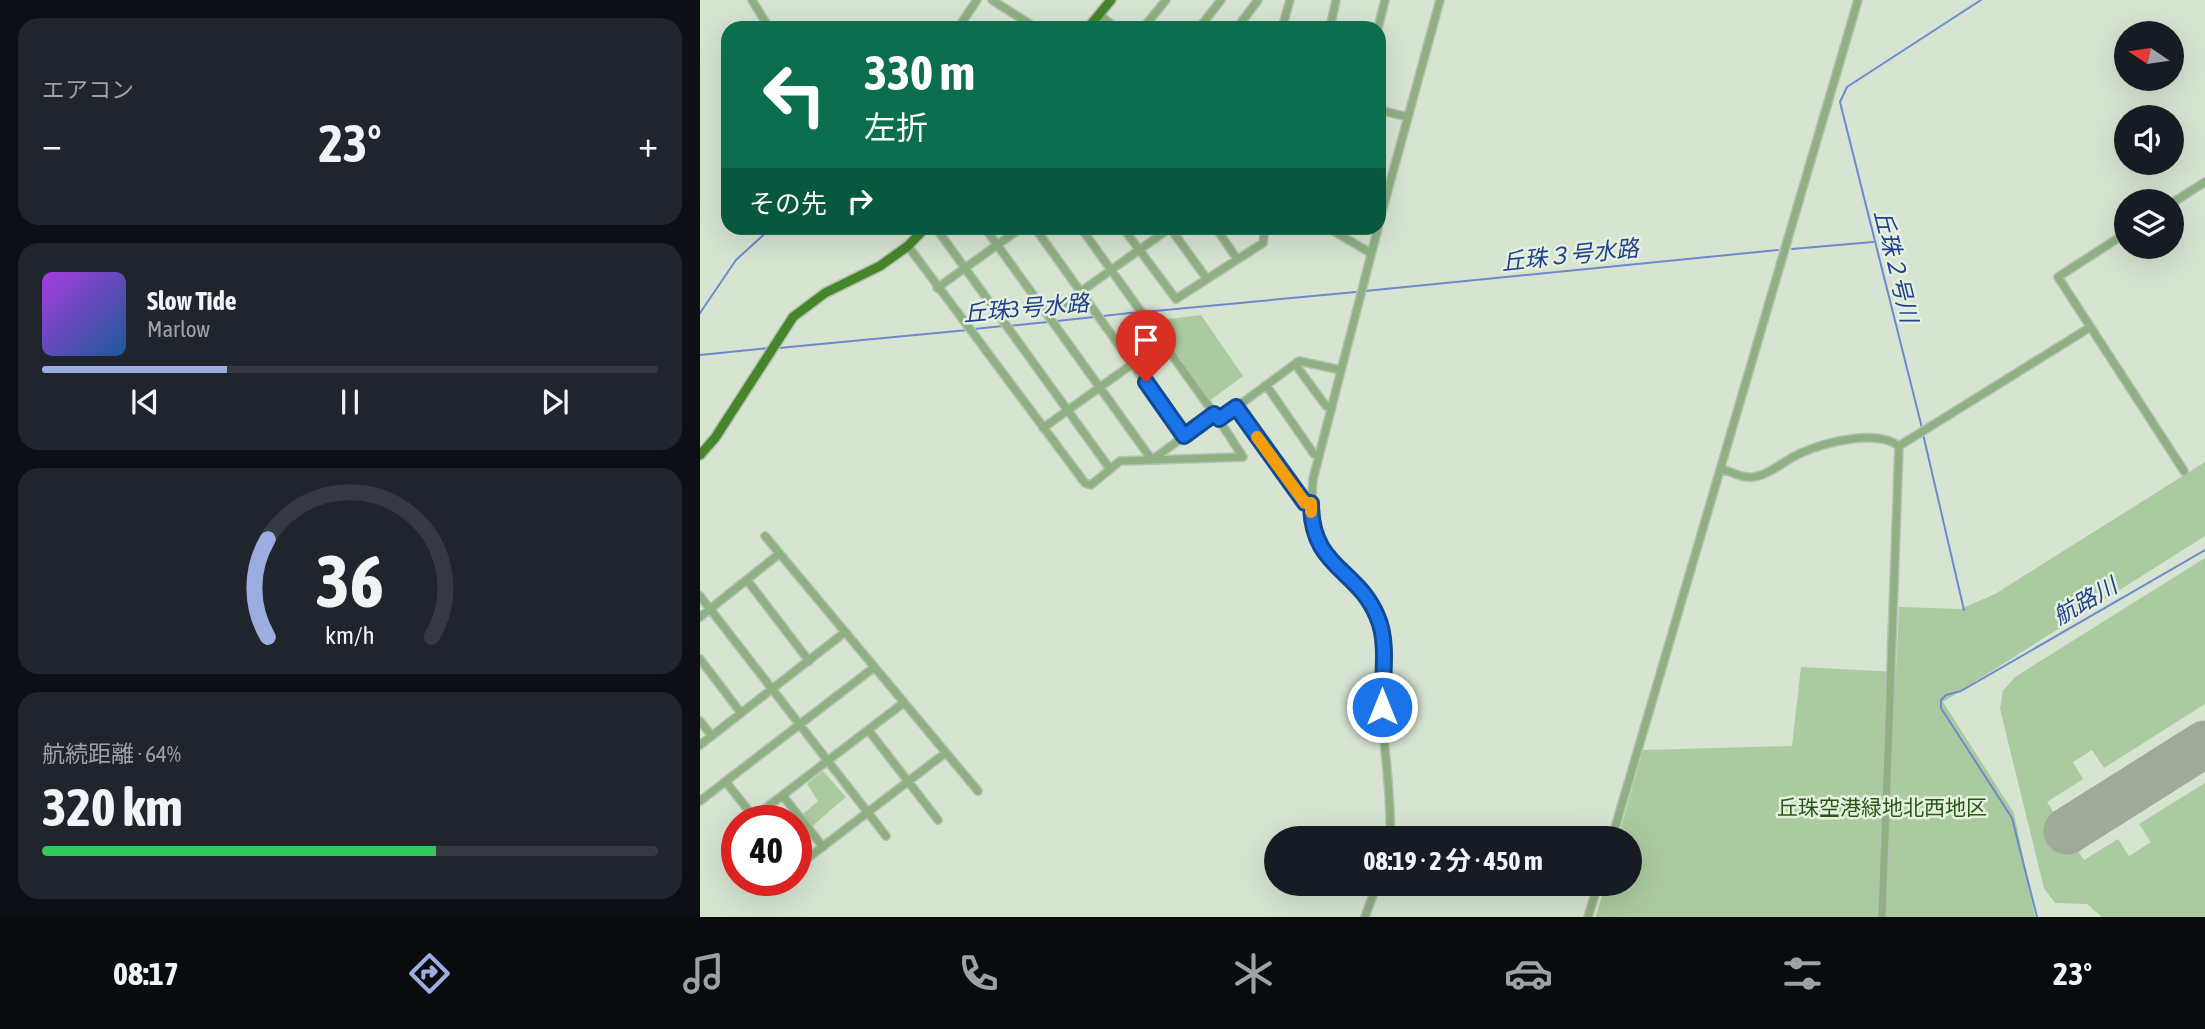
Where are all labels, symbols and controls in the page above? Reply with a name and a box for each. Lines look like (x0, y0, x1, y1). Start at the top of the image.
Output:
north arrow (2114, 21, 2184, 91)
map controls (2114, 21, 2184, 259)
text: 330 m (864, 44, 975, 100)
icon: left (749, 49, 840, 140)
text: エアコン (42, 77, 134, 103)
button: sound (2114, 105, 2184, 175)
text: 左折 (864, 109, 928, 146)
text: 23° (318, 113, 382, 173)
text: − (42, 122, 62, 165)
text: + (638, 122, 658, 165)
icon: right (841, 182, 879, 220)
text: その先 (749, 189, 827, 219)
button: layers (2114, 189, 2184, 259)
water label: 丘珠２号川 (1869, 207, 1923, 328)
water label: 丘珠３号水路 (1500, 235, 1642, 275)
text: Slow Tide (147, 286, 237, 316)
water label: 丘珠3号水路 (962, 289, 1092, 326)
pin (1116, 310, 1176, 382)
text: Marlow (147, 316, 210, 342)
icon: arrive (1127, 321, 1165, 359)
icon: previous (126, 383, 164, 421)
icon: pause (331, 383, 369, 421)
icon: next (536, 383, 574, 421)
text: 36 (316, 539, 384, 622)
water label: 航路川 (2049, 571, 2124, 630)
text: km/h (325, 621, 375, 649)
position arrow (1345, 670, 1419, 744)
text: 航続距離 · 64% (42, 741, 181, 767)
text: 320 km (42, 777, 183, 837)
park label: 丘珠空港緑地北西地区 (1777, 795, 1987, 819)
speed limit sign: 40 (721, 805, 812, 896)
text: 08:19 · 2 分 · 450 m (1363, 846, 1543, 876)
icon: directions (405, 949, 454, 998)
icon: music (679, 949, 728, 998)
icon: phone (954, 949, 1003, 998)
icon: climate (1229, 949, 1278, 998)
icon: car (1504, 949, 1553, 998)
icon: filters (1778, 949, 1827, 998)
text: 08:17 (113, 955, 179, 992)
text: 23° (2053, 955, 2092, 992)

